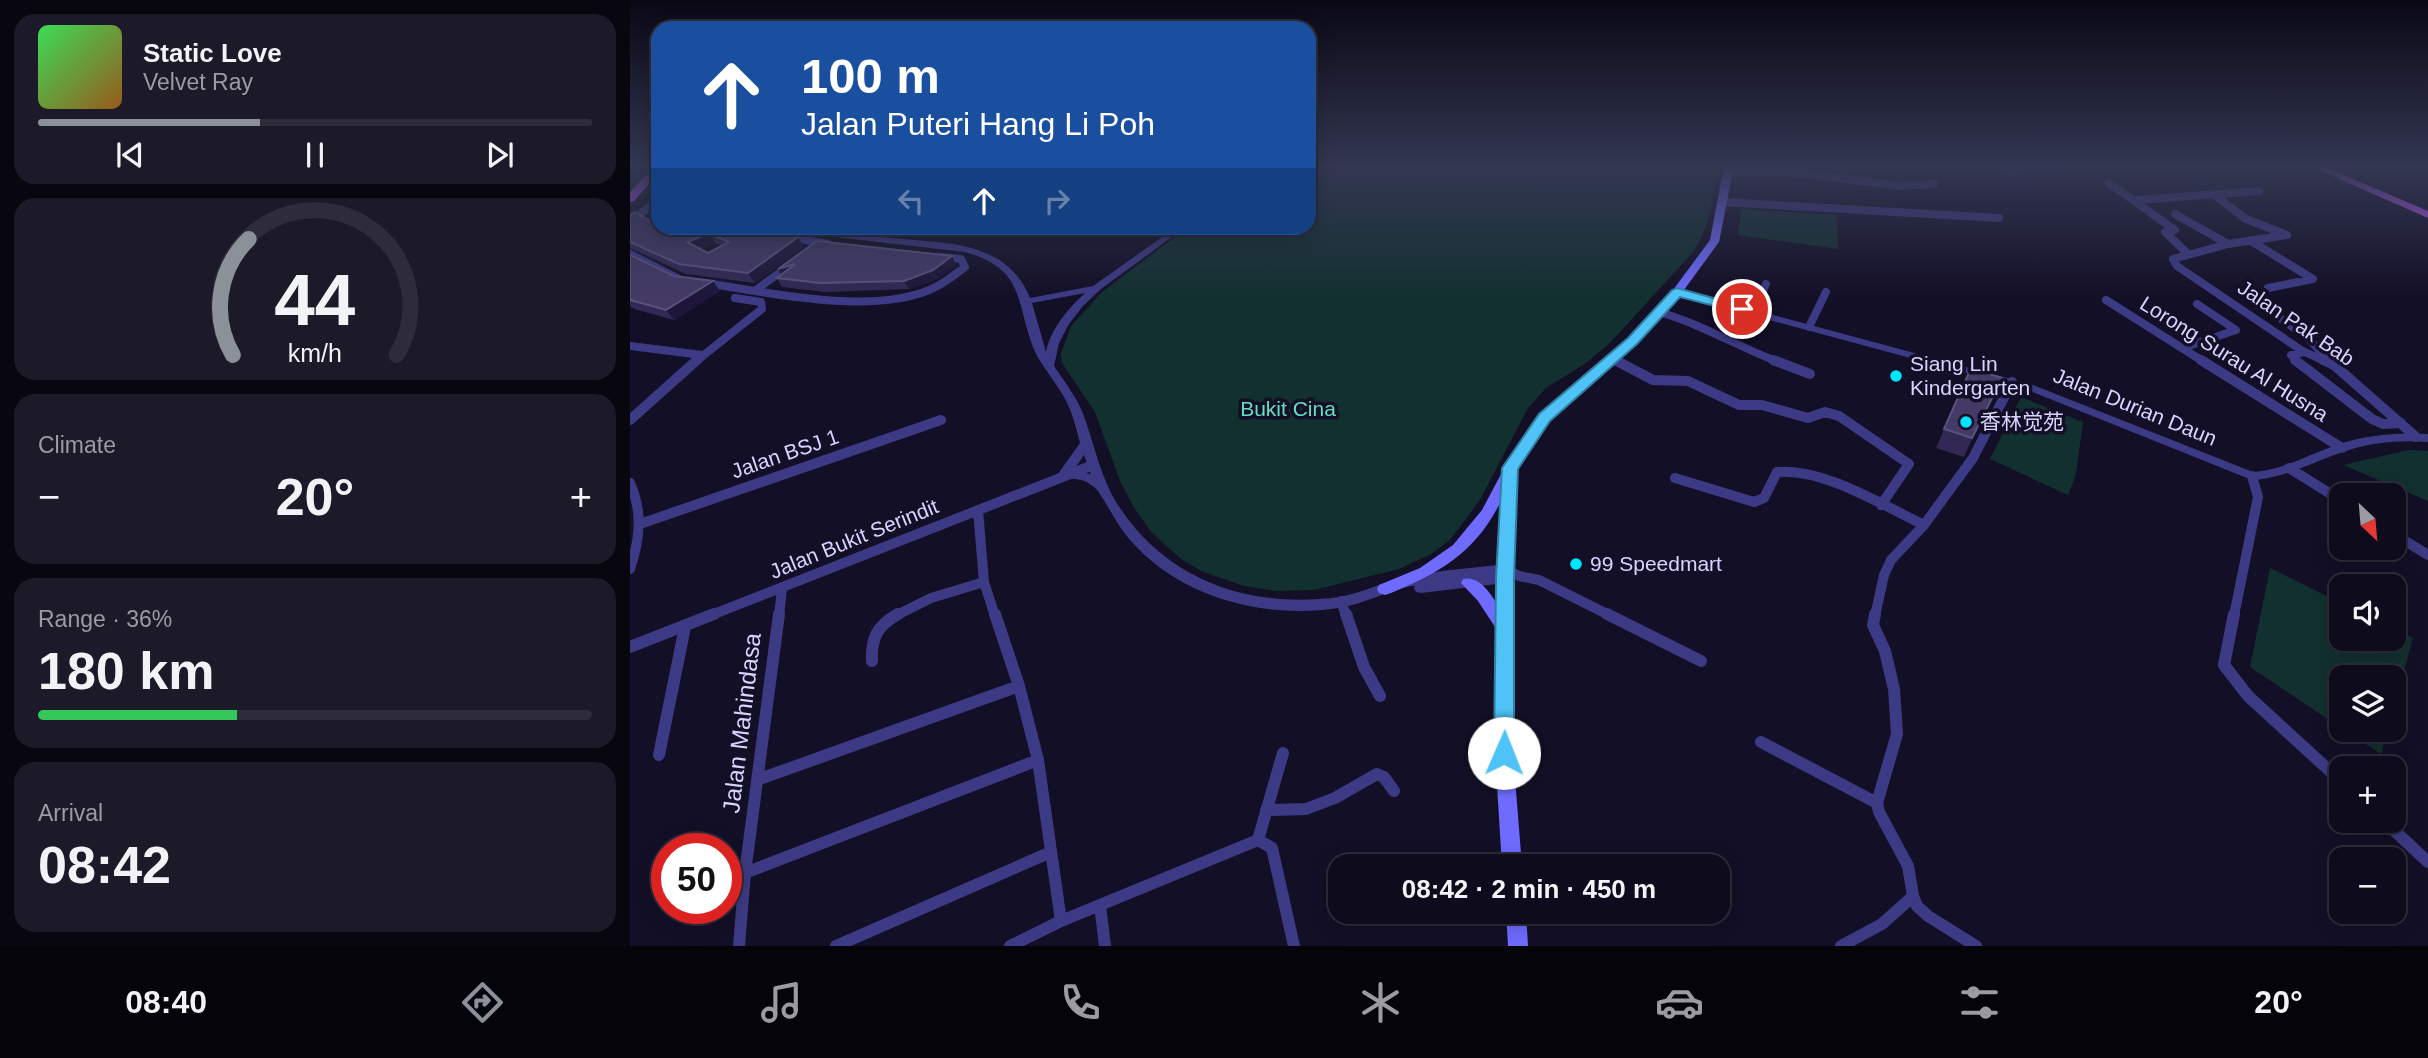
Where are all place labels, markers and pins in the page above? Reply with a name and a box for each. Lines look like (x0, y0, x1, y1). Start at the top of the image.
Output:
pin (1712, 279, 1772, 339)
place label: Siang Lin Kindergarten (1910, 352, 2030, 399)
marker: Siang Lin Kindergarten (1888, 368, 1904, 384)
place label: 香林觉苑 (1980, 410, 2064, 433)
marker: 香林觉苑 (1958, 414, 1974, 430)
place label: 99 Speedmart (1590, 552, 1722, 575)
marker: 99 Speedmart (1568, 556, 1584, 572)

